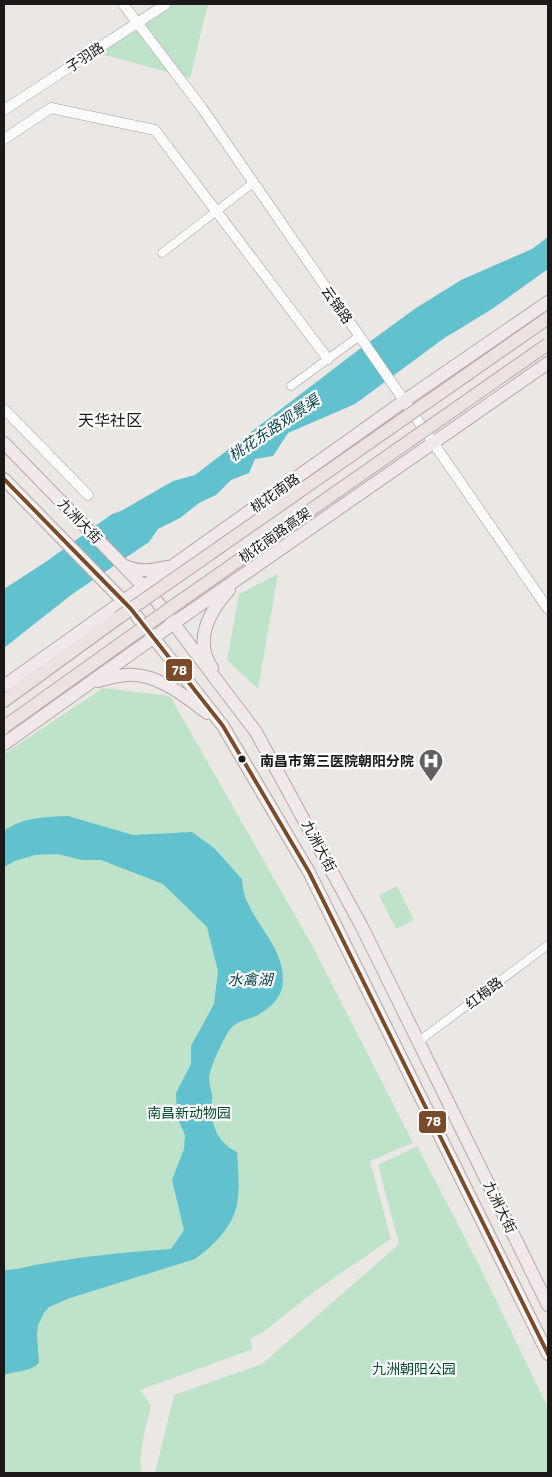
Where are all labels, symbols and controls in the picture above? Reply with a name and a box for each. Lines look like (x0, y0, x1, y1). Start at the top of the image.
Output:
street label: 子羽路 (61, 36, 108, 77)
street label: 云锦路 (317, 281, 358, 328)
water label: 桃花东路观景渠 (224, 388, 325, 466)
district label: 天华社区 (78, 408, 142, 432)
street label: 桃花南路 (246, 468, 304, 517)
street label: 九洲大街 (53, 493, 107, 548)
street label: 桃花南路高架 (234, 502, 315, 567)
line badge: 78 (165, 658, 193, 682)
text: 78 (171, 659, 187, 680)
hospital icon: 南昌市第三医院朝阳分院 (418, 748, 444, 782)
place label: 南昌市第三医院朝阳分院 (260, 750, 414, 771)
unlabelled marker (237, 754, 247, 764)
street label: 九洲大街 (297, 816, 342, 875)
water label: 水禽湖 (227, 968, 274, 991)
street label: 红梅路 (461, 972, 507, 1014)
park label: 南昌新动物园 (147, 1102, 231, 1123)
line badge: 78 (418, 1110, 447, 1134)
text: 78 (425, 1110, 441, 1131)
street label: 九洲大街 (479, 1177, 522, 1237)
park label: 九洲朝阳公园 (372, 1358, 456, 1379)

